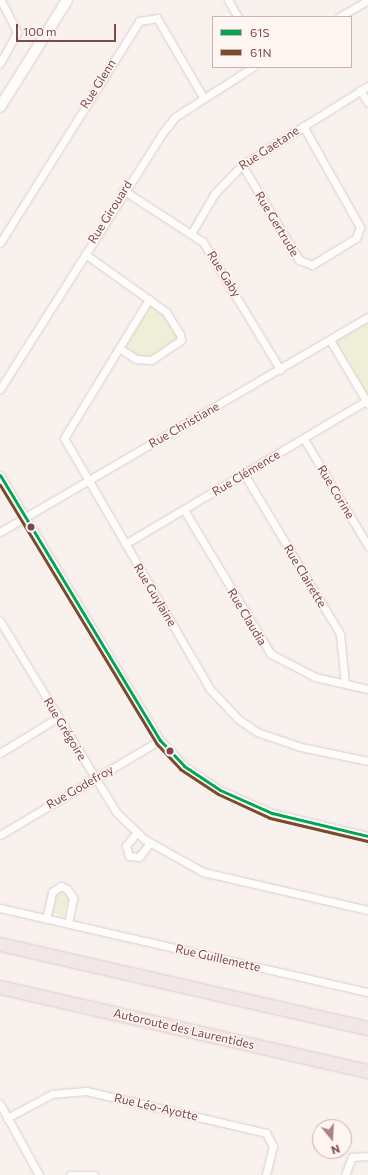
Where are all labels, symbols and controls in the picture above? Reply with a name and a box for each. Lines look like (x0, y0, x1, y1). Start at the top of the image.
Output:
scale bar (18, 16, 118, 42)
legend (212, 16, 352, 68)
text: 100 m (23, 24, 57, 38)
text: 61S (250, 25, 269, 39)
text: 61N (250, 45, 271, 59)
street label: Rue Glenn (77, 57, 119, 111)
street label: Rue Gaetane (236, 123, 302, 173)
street label: Rue Girouard (85, 178, 135, 246)
street label: Rue Gertrude (252, 189, 302, 259)
street label: Rue Gaby (204, 248, 244, 300)
street label: Rue Christiane (146, 399, 222, 451)
street label: Rue Clémence (209, 447, 283, 499)
street label: Rue Corine (314, 463, 358, 521)
unlabelled marker (26, 522, 36, 532)
street label: Rue Clairette (281, 542, 329, 610)
street label: Rue Guylaine (131, 561, 179, 629)
street label: Rue Claudia (224, 586, 270, 648)
street label: Rue Grégoire (41, 695, 89, 763)
unlabelled marker (165, 746, 175, 756)
street label: Rue Godefroy (44, 762, 116, 812)
street label: Rue Guillemette (174, 941, 262, 975)
street label: Autoroute des Laurentides (112, 1006, 256, 1052)
street label: Rue Léo-Ayotte (113, 1090, 199, 1124)
north arrow (312, 1119, 352, 1159)
text: N (330, 1142, 342, 1157)

